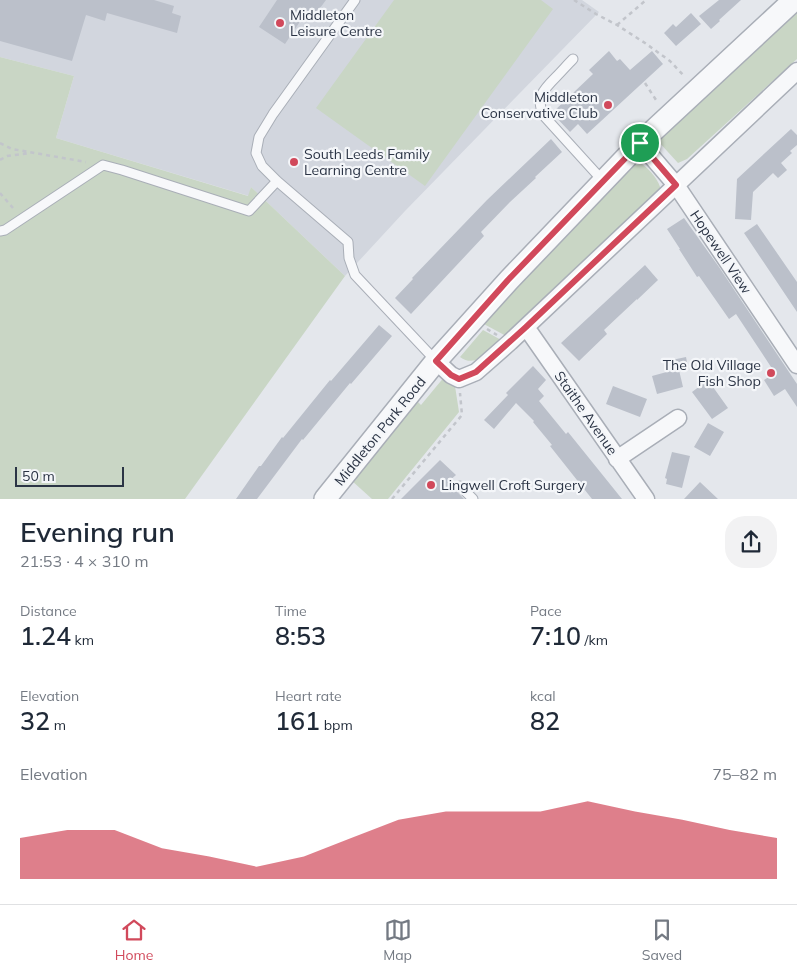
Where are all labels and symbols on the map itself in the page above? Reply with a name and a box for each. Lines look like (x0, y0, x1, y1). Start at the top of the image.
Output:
place label: Middleton Leisure Centre (290, 6, 382, 40)
marker: Middleton Leisure Centre (274, 17, 286, 29)
place label: Middleton Conservative Club (481, 88, 598, 122)
marker: Middleton Conservative Club (602, 99, 614, 111)
pin (619, 122, 661, 164)
place label: South Leeds Family Learning Centre (304, 145, 430, 179)
marker: South Leeds Family Learning Centre (288, 156, 300, 168)
street label: Hopewell View (686, 207, 756, 297)
place label: The Old Village Fish Shop (663, 356, 761, 390)
marker: The Old Village Fish Shop (765, 367, 777, 379)
street label: Staithe Avenue (550, 368, 622, 458)
street label: Middleton Park Road (330, 373, 430, 489)
scale bar (15, 464, 124, 487)
place label: Lingwell Croft Surgery (441, 476, 585, 494)
marker: Lingwell Croft Surgery (425, 479, 437, 491)

